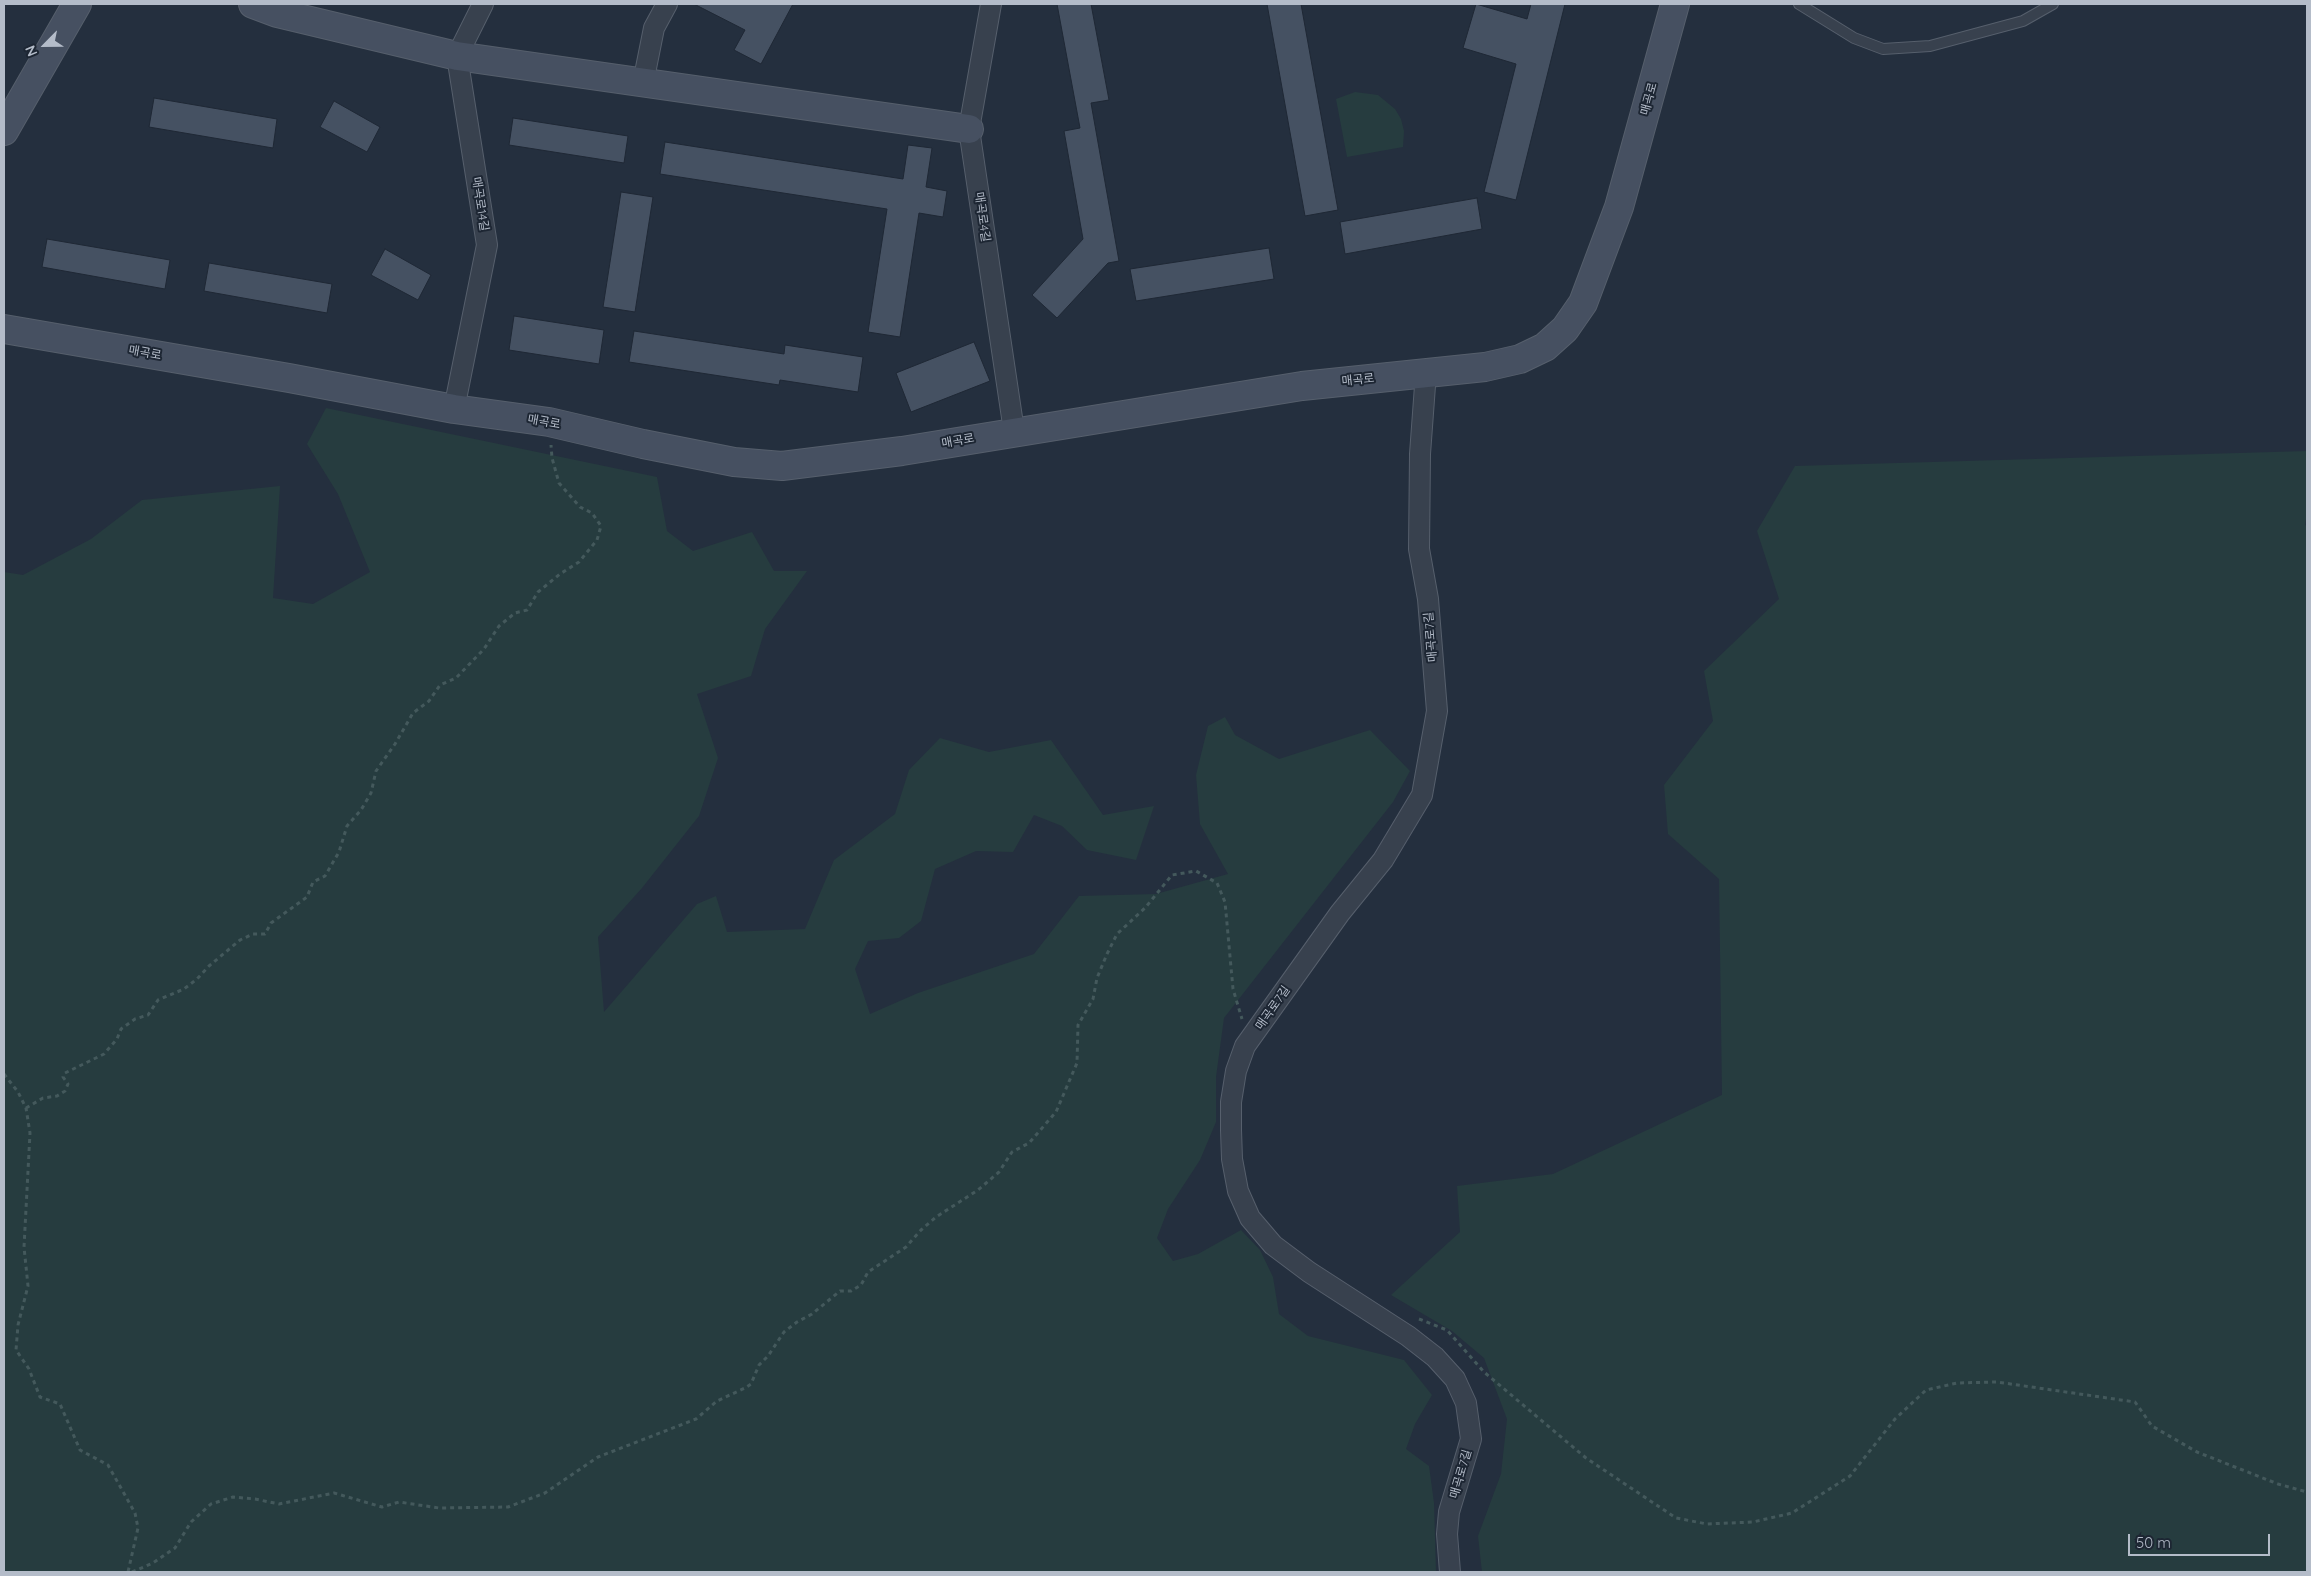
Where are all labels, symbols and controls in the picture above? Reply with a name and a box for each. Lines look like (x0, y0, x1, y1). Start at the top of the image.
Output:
north arrow (20, 20, 70, 70)
text: N (21, 43, 41, 59)
street label: 매곡로 (1638, 81, 1660, 117)
street label: 매곡로14길 (469, 176, 491, 232)
street label: 매곡로4길 (971, 191, 993, 243)
street label: 매곡로 (127, 343, 163, 363)
street label: 매곡로 (1341, 371, 1375, 389)
street label: 매곡로 (526, 412, 562, 432)
street label: 매곡로 (940, 431, 976, 451)
street label: 매곡로7길 (1422, 611, 1440, 663)
street label: 매곡로7길 (1253, 983, 1293, 1033)
street label: 매곡로7길 (1447, 1448, 1475, 1500)
scale bar (2131, 1524, 2274, 1556)
text: 50 m (2136, 1533, 2171, 1552)

